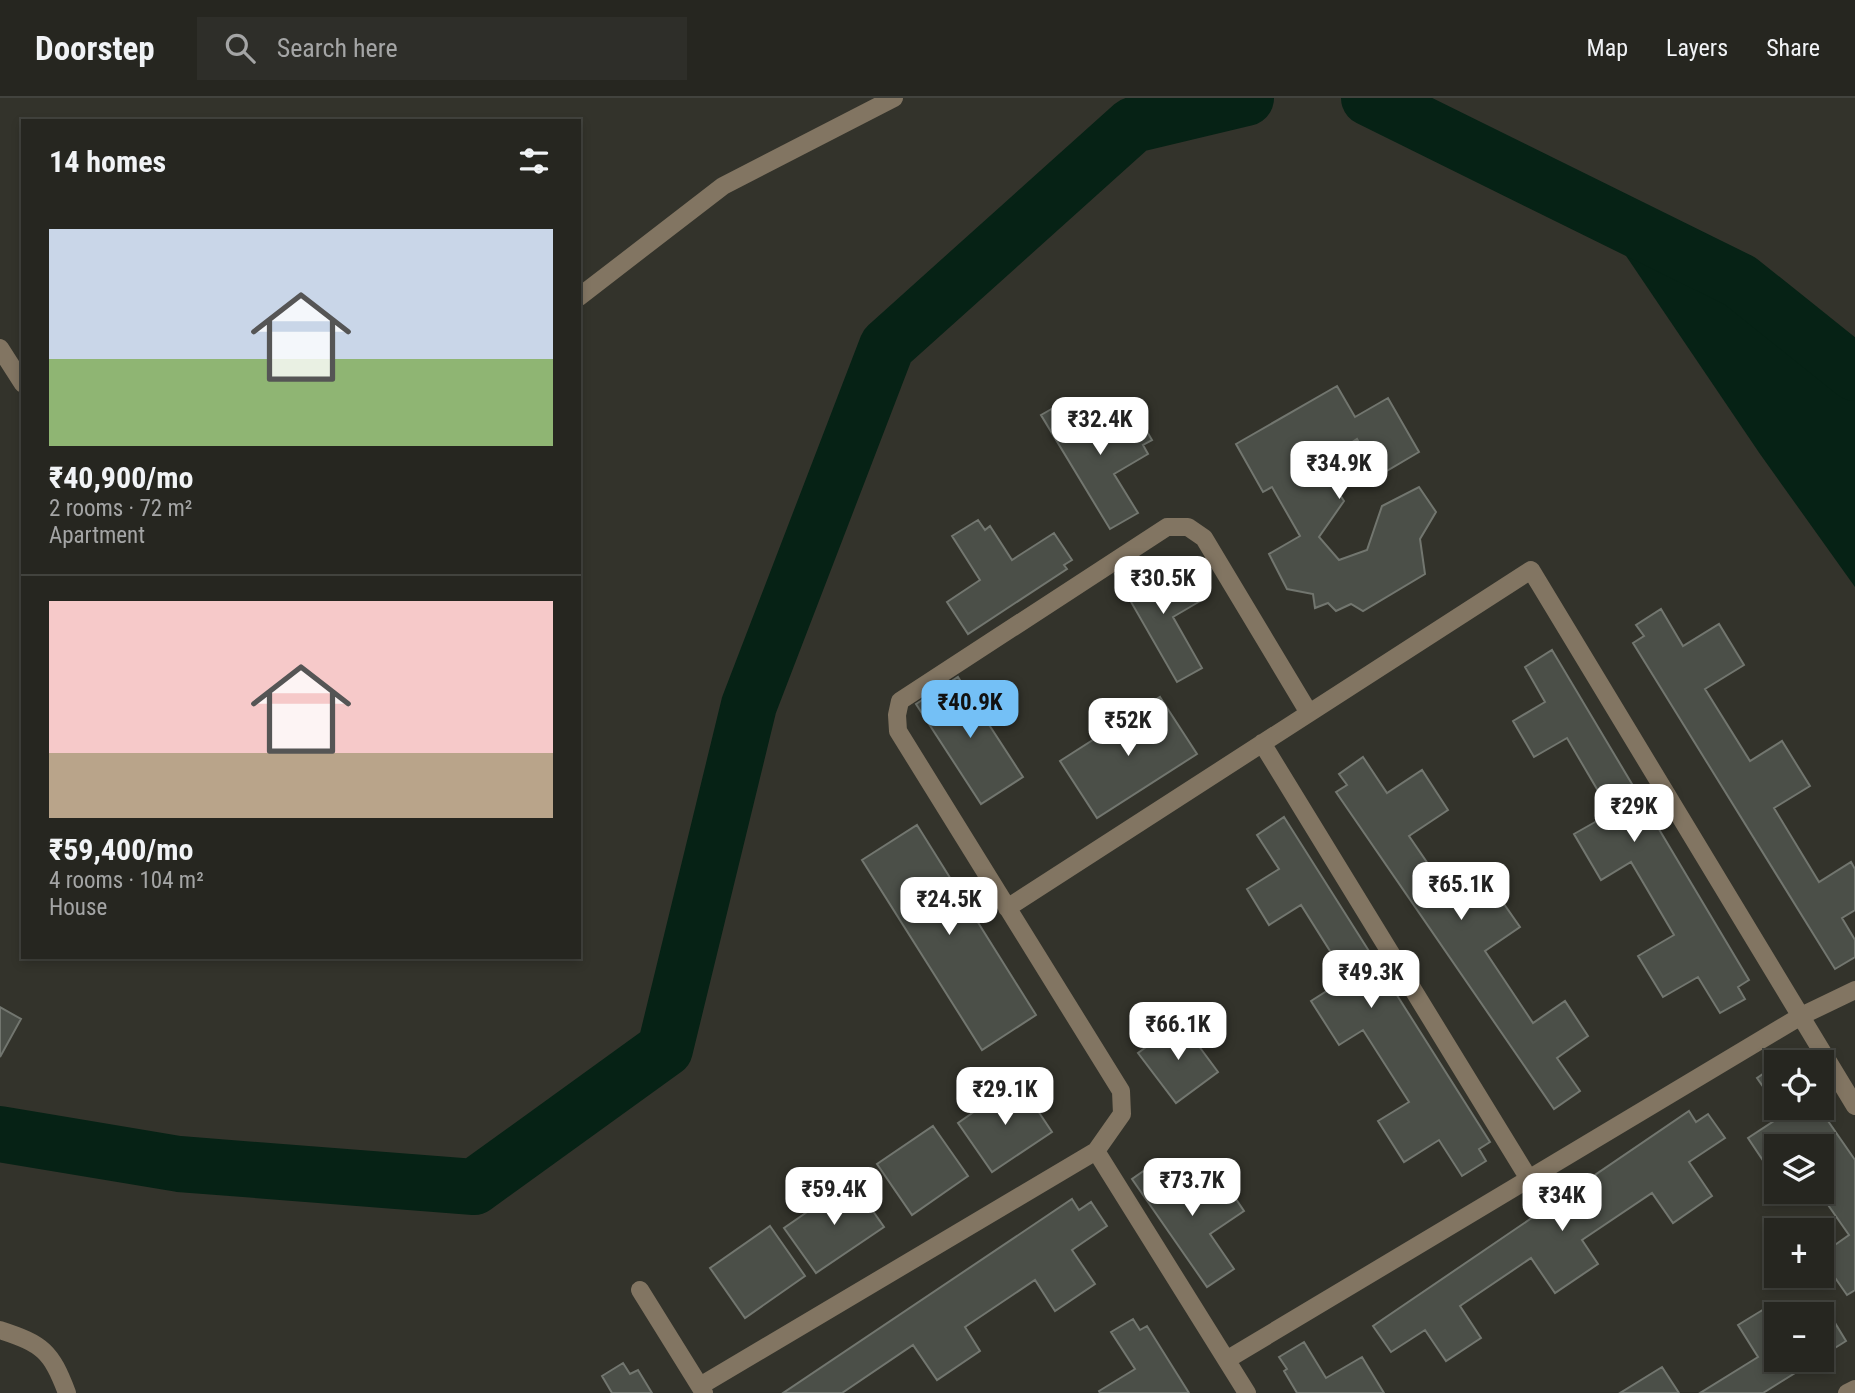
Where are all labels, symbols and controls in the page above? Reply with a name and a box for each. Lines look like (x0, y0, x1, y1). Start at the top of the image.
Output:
search box (197, 17, 687, 80)
text: Doorstep (35, 29, 155, 68)
icon: search (221, 29, 259, 67)
text: Search here (277, 33, 398, 63)
text: Map (1587, 34, 1628, 62)
text: Layers (1666, 34, 1728, 62)
text: Share (1766, 34, 1820, 62)
icon: filters (515, 142, 553, 180)
text: 14 homes (49, 144, 166, 179)
icon: home (238, 274, 364, 400)
pin: ₹32.4K (1043, 398, 1157, 457)
text: ₹32.4K (1067, 406, 1133, 433)
pin: ₹34.9K (1282, 442, 1396, 501)
text: ₹34.9K (1306, 450, 1372, 477)
text: ₹40,900/mo (49, 460, 193, 495)
text: 2 rooms · 72 m² (49, 495, 192, 522)
text: Apartment (49, 522, 145, 549)
pin: ₹30.5K (1106, 556, 1220, 616)
text: ₹30.5K (1130, 565, 1196, 592)
icon: home (238, 646, 364, 772)
pin: ₹40.9K (913, 680, 1027, 740)
text: ₹40.9K (937, 689, 1003, 716)
pin: ₹52K (1087, 698, 1169, 758)
text: ₹52K (1105, 707, 1151, 734)
pin: ₹29K (1593, 784, 1675, 844)
text: ₹29K (1611, 793, 1657, 820)
text: ₹59,400/mo (49, 832, 193, 867)
pin: ₹65.1K (1404, 862, 1518, 922)
text: 4 rooms · 104 m² (49, 867, 204, 894)
text: ₹65.1K (1428, 871, 1494, 898)
pin: ₹24.5K (892, 878, 1006, 937)
text: ₹24.5K (916, 886, 982, 913)
text: House (49, 894, 107, 921)
pin: ₹49.3K (1314, 950, 1428, 1010)
text: ₹49.3K (1338, 959, 1404, 986)
pin: ₹66.1K (1121, 1002, 1235, 1062)
text: ₹66.1K (1145, 1011, 1211, 1038)
map controls (1764, 1050, 1834, 1372)
button: locate (1764, 1050, 1834, 1120)
pin: ₹29.1K (948, 1068, 1062, 1127)
text: ₹29.1K (972, 1076, 1038, 1103)
button: layers (1764, 1134, 1834, 1204)
pin: ₹73.7K (1135, 1158, 1249, 1218)
text: ₹73.7K (1159, 1167, 1225, 1194)
pin: ₹59.4K (777, 1168, 891, 1227)
pin: ₹34K (1521, 1174, 1603, 1233)
text: ₹59.4K (801, 1176, 867, 1203)
text: ₹34K (1539, 1182, 1585, 1209)
button: + (1764, 1218, 1834, 1288)
button: − (1764, 1302, 1834, 1372)

